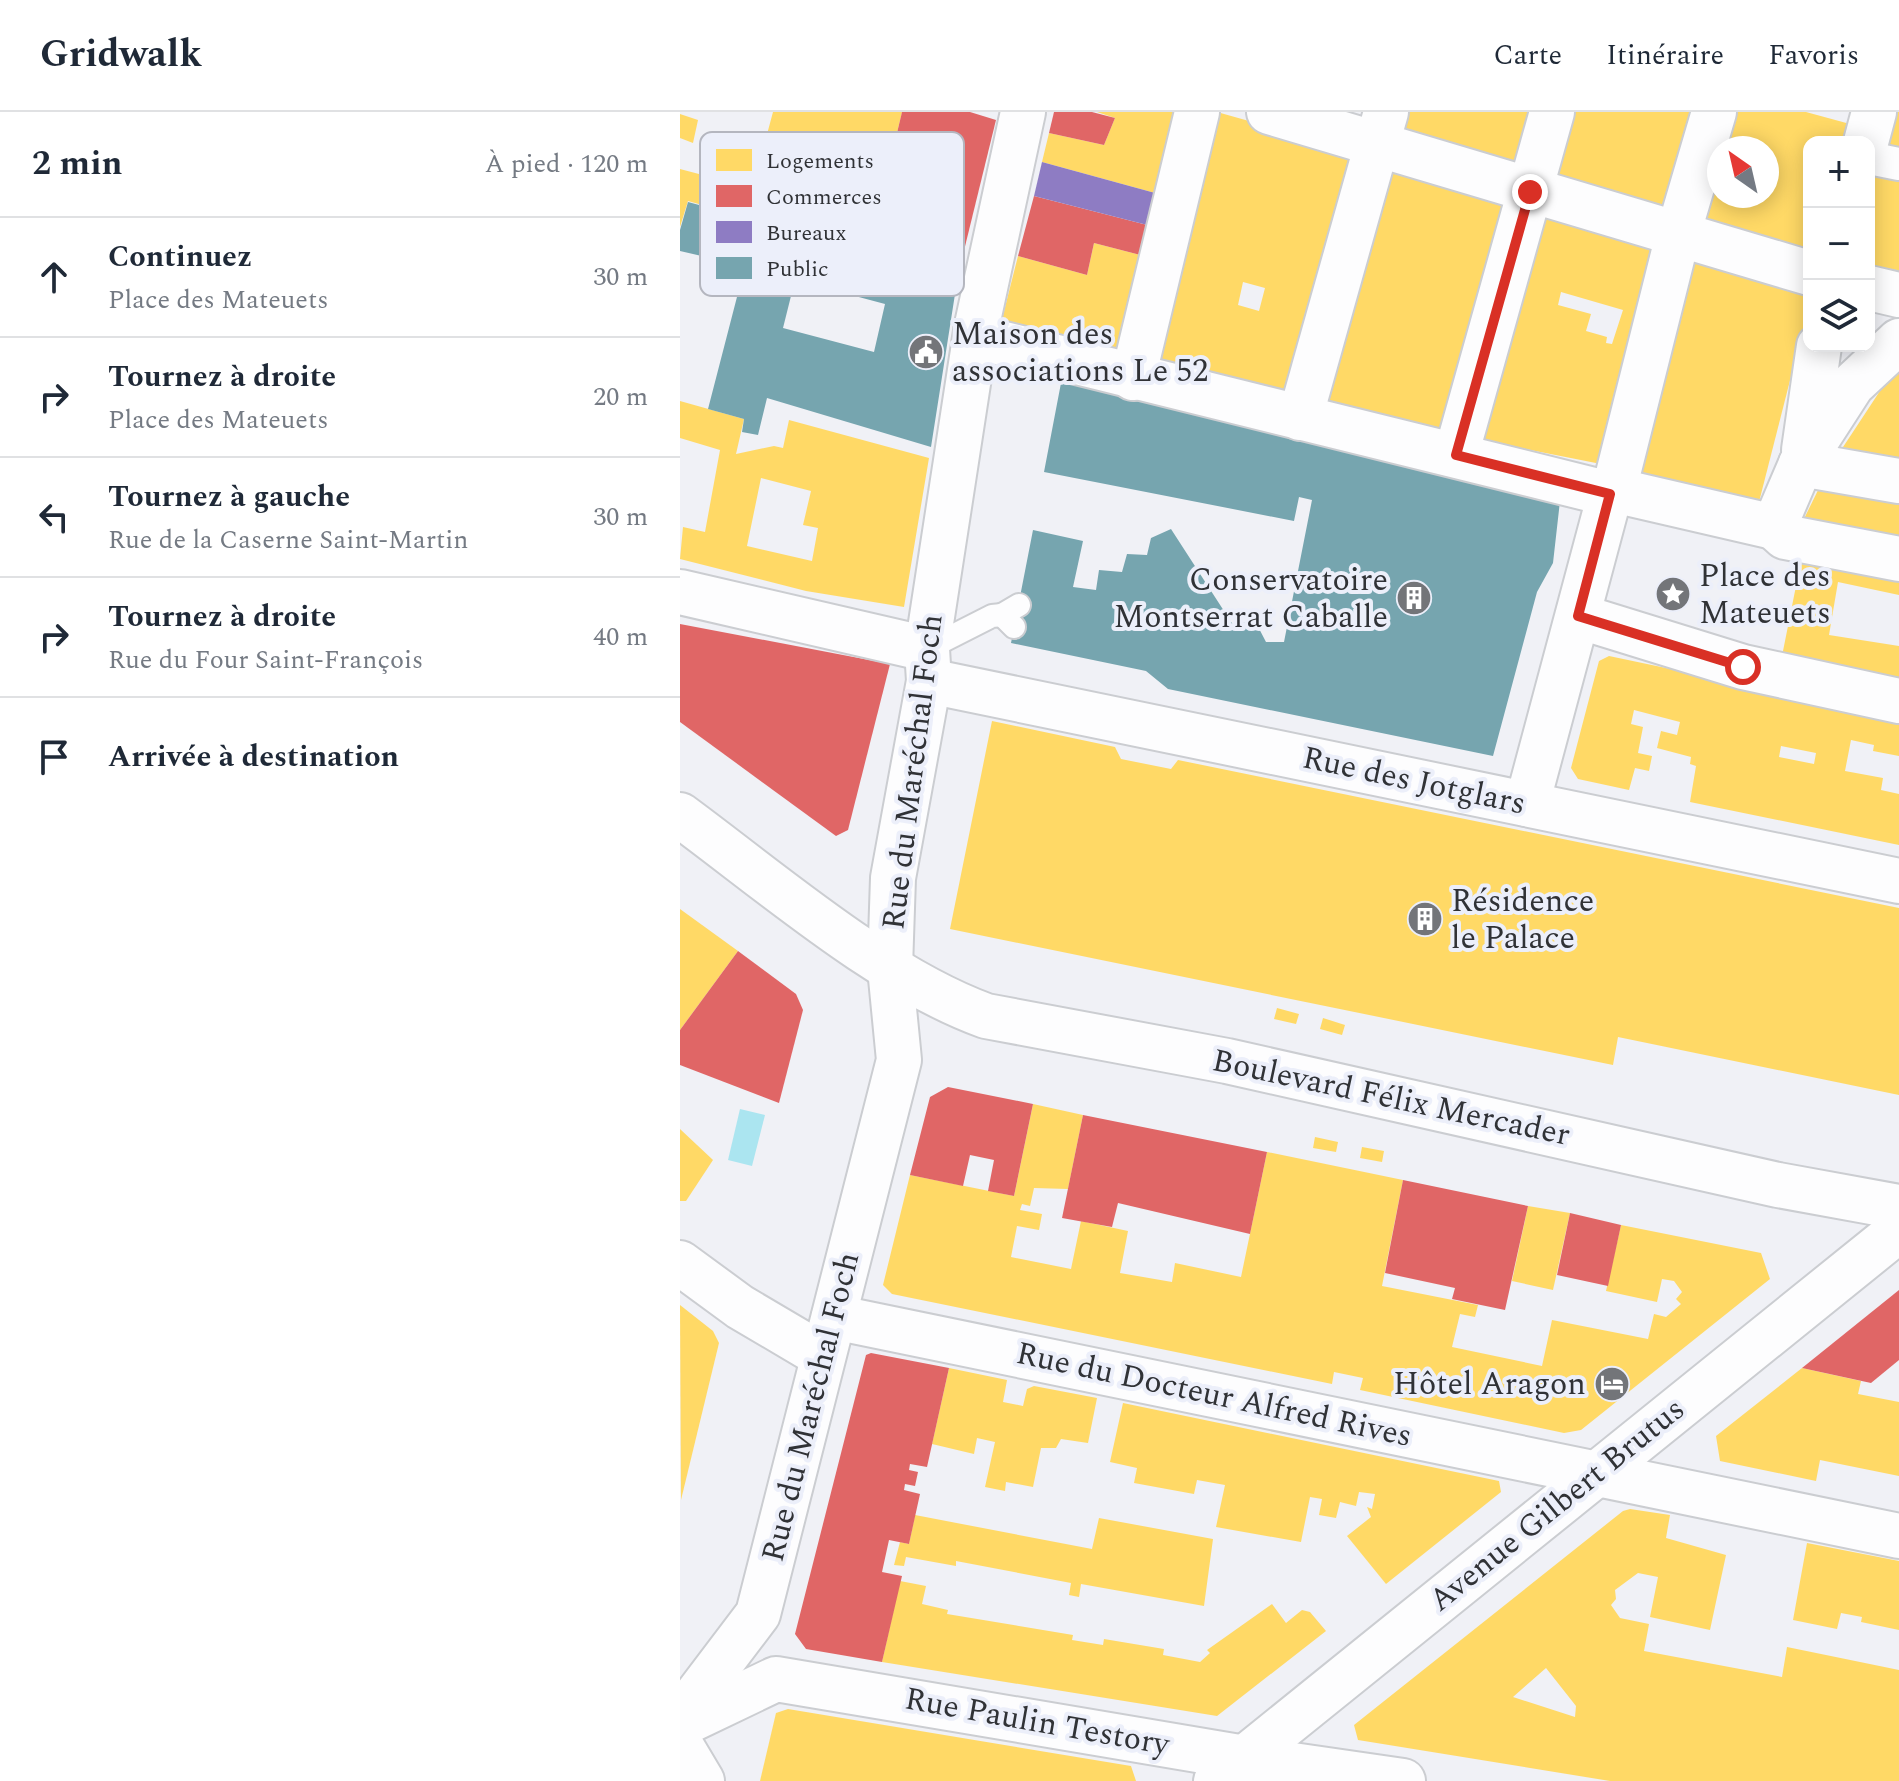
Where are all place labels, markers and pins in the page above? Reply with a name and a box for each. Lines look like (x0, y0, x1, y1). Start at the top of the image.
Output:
place label: Maison des associations Le 52 (952, 310, 1208, 396)
public building icon: Maison des associations Le 52 (907, 333, 945, 371)
place label: Place des Mateuets (1699, 552, 1831, 638)
place label: Conservatoire Montserrat Caballe (1113, 556, 1388, 642)
place icon: Place des Mateuets (1654, 575, 1692, 613)
building icon: Conservatoire Montserrat Caballe (1395, 579, 1433, 617)
place label: Résidence le Palace (1451, 877, 1594, 963)
building icon: Résidence le Palace (1406, 900, 1444, 938)
place label: Hôtel Aragon (1393, 1360, 1586, 1409)
hotel icon: Hôtel Aragon (1593, 1365, 1631, 1403)

